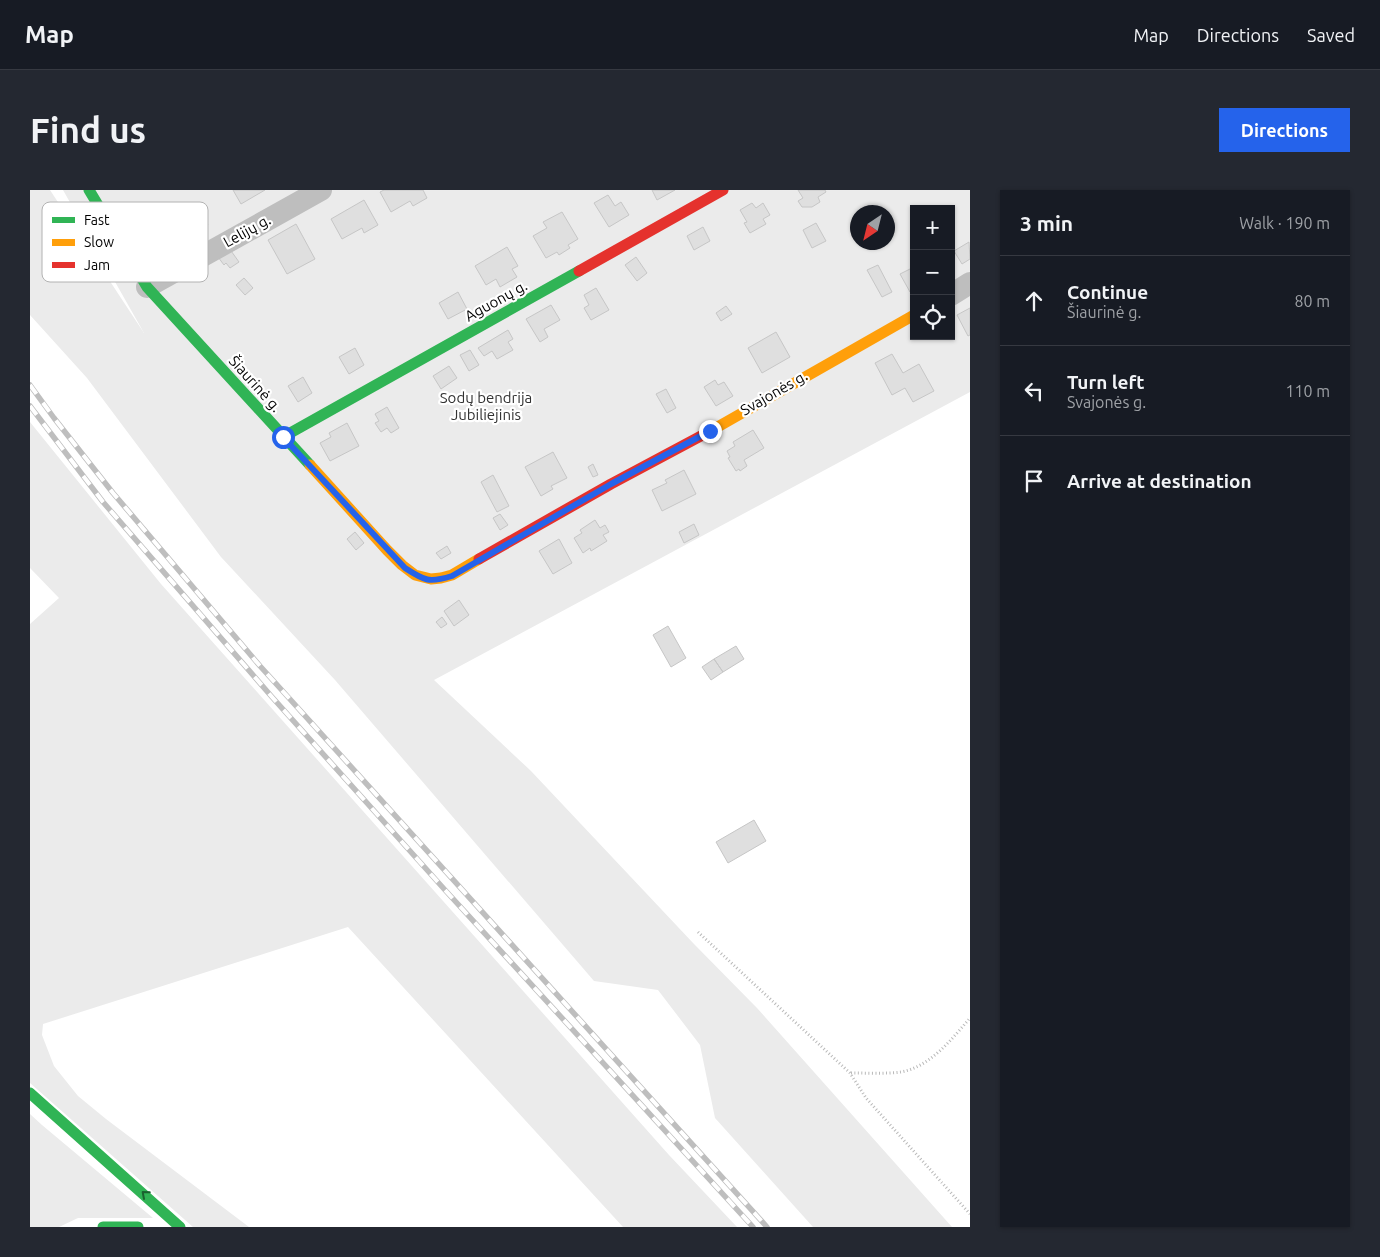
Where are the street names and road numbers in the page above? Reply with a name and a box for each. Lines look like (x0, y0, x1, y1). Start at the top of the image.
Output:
street label: Lelijų g. (220, 211, 273, 250)
street label: Aguonų g. (462, 277, 530, 325)
street label: Šiaurinė g. (226, 352, 285, 415)
street label: Svajonės g. (737, 367, 810, 418)

